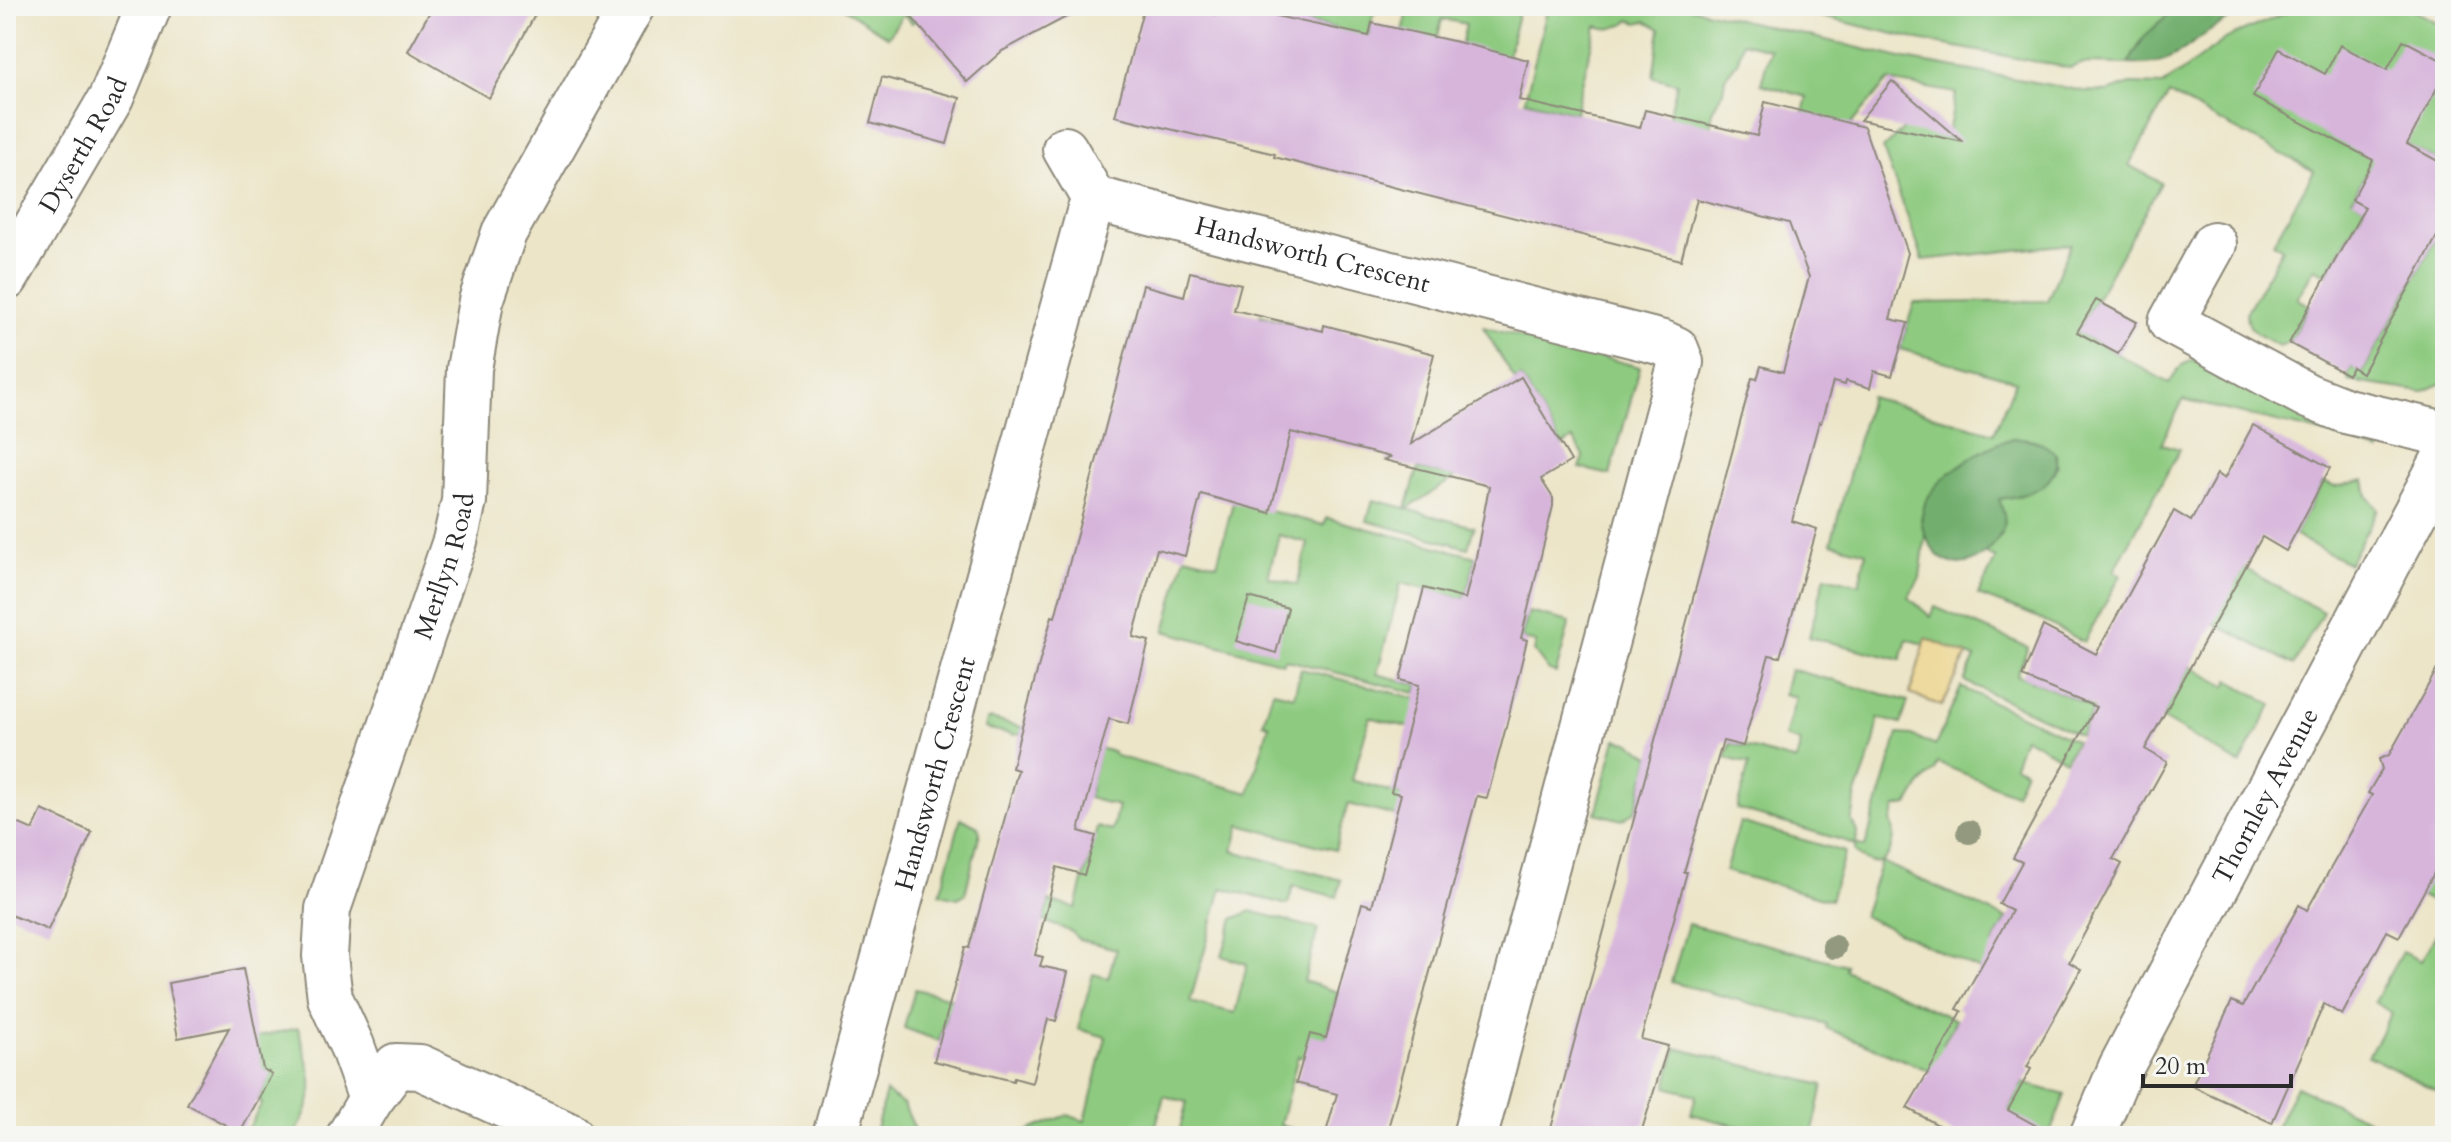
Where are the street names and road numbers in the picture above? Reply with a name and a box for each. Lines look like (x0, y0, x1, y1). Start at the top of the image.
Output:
street label: Dyserth Road (30, 71, 135, 219)
street label: Handsworth Crescent (1192, 208, 1434, 301)
street label: Merllyn Road (405, 492, 482, 644)
street label: Handsworth Crescent (886, 653, 983, 894)
street label: Thornley Avenue (2204, 701, 2326, 890)

